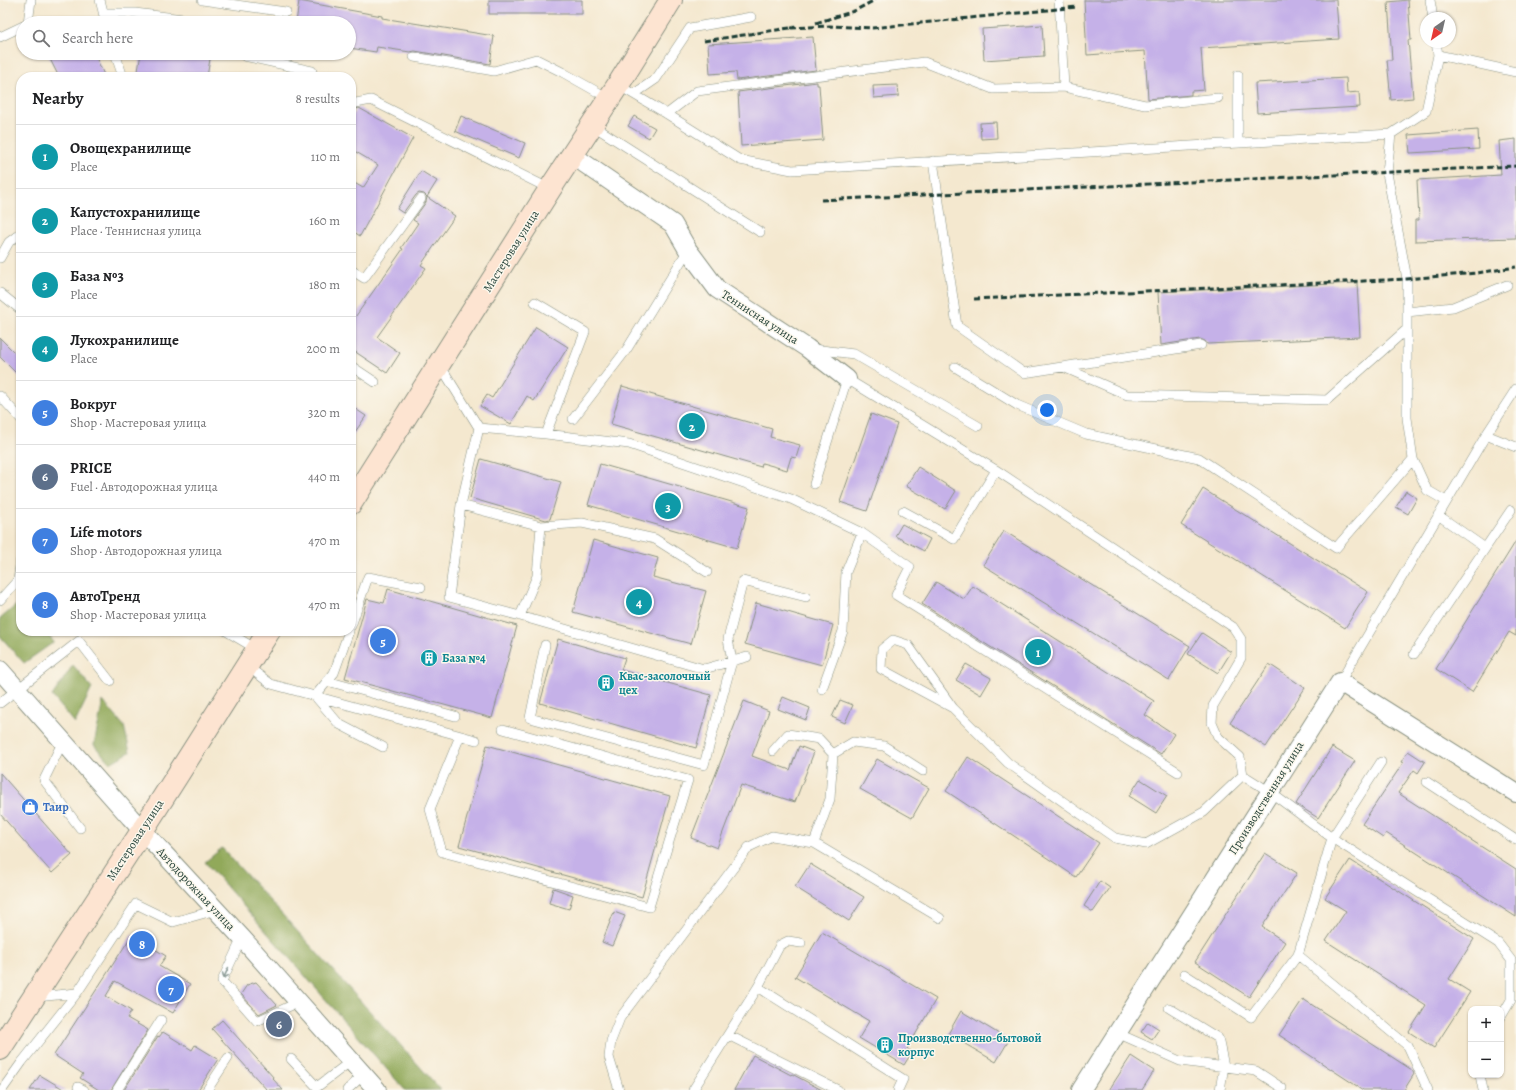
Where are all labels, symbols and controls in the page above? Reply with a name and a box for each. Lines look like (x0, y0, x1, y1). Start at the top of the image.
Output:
north arrow (1420, 12, 1456, 48)
search box (16, 16, 356, 60)
icon: search (30, 27, 52, 49)
text: Search here (62, 28, 133, 48)
text: Nearby (32, 87, 83, 110)
text: 8 results (296, 90, 340, 107)
text: Овощехранилище (70, 138, 191, 158)
text: 1 (43, 148, 47, 165)
text: 110 m (311, 148, 340, 165)
text: Place (70, 158, 98, 175)
text: Капустохранилище (70, 202, 200, 222)
street label: Мастеровая улица (479, 207, 543, 295)
text: 2 (42, 212, 48, 229)
text: 160 m (309, 212, 340, 229)
text: Place · Теннисная улица (70, 222, 201, 239)
text: База №3 (70, 266, 124, 286)
text: 3 (42, 276, 48, 293)
text: 180 m (309, 276, 340, 293)
text: Place (70, 286, 98, 303)
street label: Теннисная улица (718, 286, 802, 348)
text: Лукохранилище (70, 330, 179, 350)
text: 4 (42, 340, 48, 357)
text: 200 m (307, 340, 340, 357)
text: Place (70, 350, 98, 367)
text: Вокруг (70, 394, 117, 414)
your location (1037, 400, 1057, 420)
text: 5 (42, 404, 48, 421)
text: 320 m (308, 404, 340, 421)
pin: 2 (679, 411, 705, 441)
text: Shop · Мастеровая улица (70, 414, 207, 431)
text: PRICE (70, 458, 112, 478)
text: 6 (42, 468, 48, 485)
text: 440 m (308, 468, 340, 485)
text: Fuel · Автодорожная улица (70, 478, 218, 495)
pin: 3 (655, 491, 681, 521)
text: Life motors (70, 522, 142, 542)
text: 7 (42, 532, 48, 549)
text: 470 m (308, 532, 340, 549)
text: Shop · Автодорожная улица (70, 542, 222, 559)
text: АвтоТренд (70, 586, 140, 606)
pin: 4 (626, 587, 652, 617)
text: 8 (42, 596, 48, 613)
text: 470 m (308, 596, 340, 613)
text: Shop · Мастеровая улица (70, 606, 207, 623)
pin: 5 (370, 626, 396, 656)
pin: 1 (1025, 637, 1051, 667)
building icon: База №4 (419, 648, 439, 668)
place label: База №4 (442, 650, 486, 666)
place label: Квас-засолочный цех (619, 668, 711, 698)
building icon: Квас-засолочный цех (596, 673, 616, 693)
street label: Производственная улица (1225, 738, 1308, 858)
street label: Мастеровая улица (103, 796, 168, 884)
shop icon: Таир (20, 797, 40, 817)
place label: Таир (43, 799, 69, 815)
street label: Автодорожная улица (153, 843, 239, 934)
pin: 8 (129, 929, 155, 959)
one-way arrow (222, 967, 229, 979)
pin: 7 (158, 974, 184, 1004)
map controls (1468, 1006, 1504, 1078)
button: + (1468, 1006, 1504, 1042)
pin: 6 (266, 1009, 292, 1039)
place label: Производственно-бытовой корпус (898, 1030, 1042, 1060)
building icon: Производственно-бытовой корпус (875, 1035, 895, 1055)
button: − (1468, 1042, 1504, 1078)

